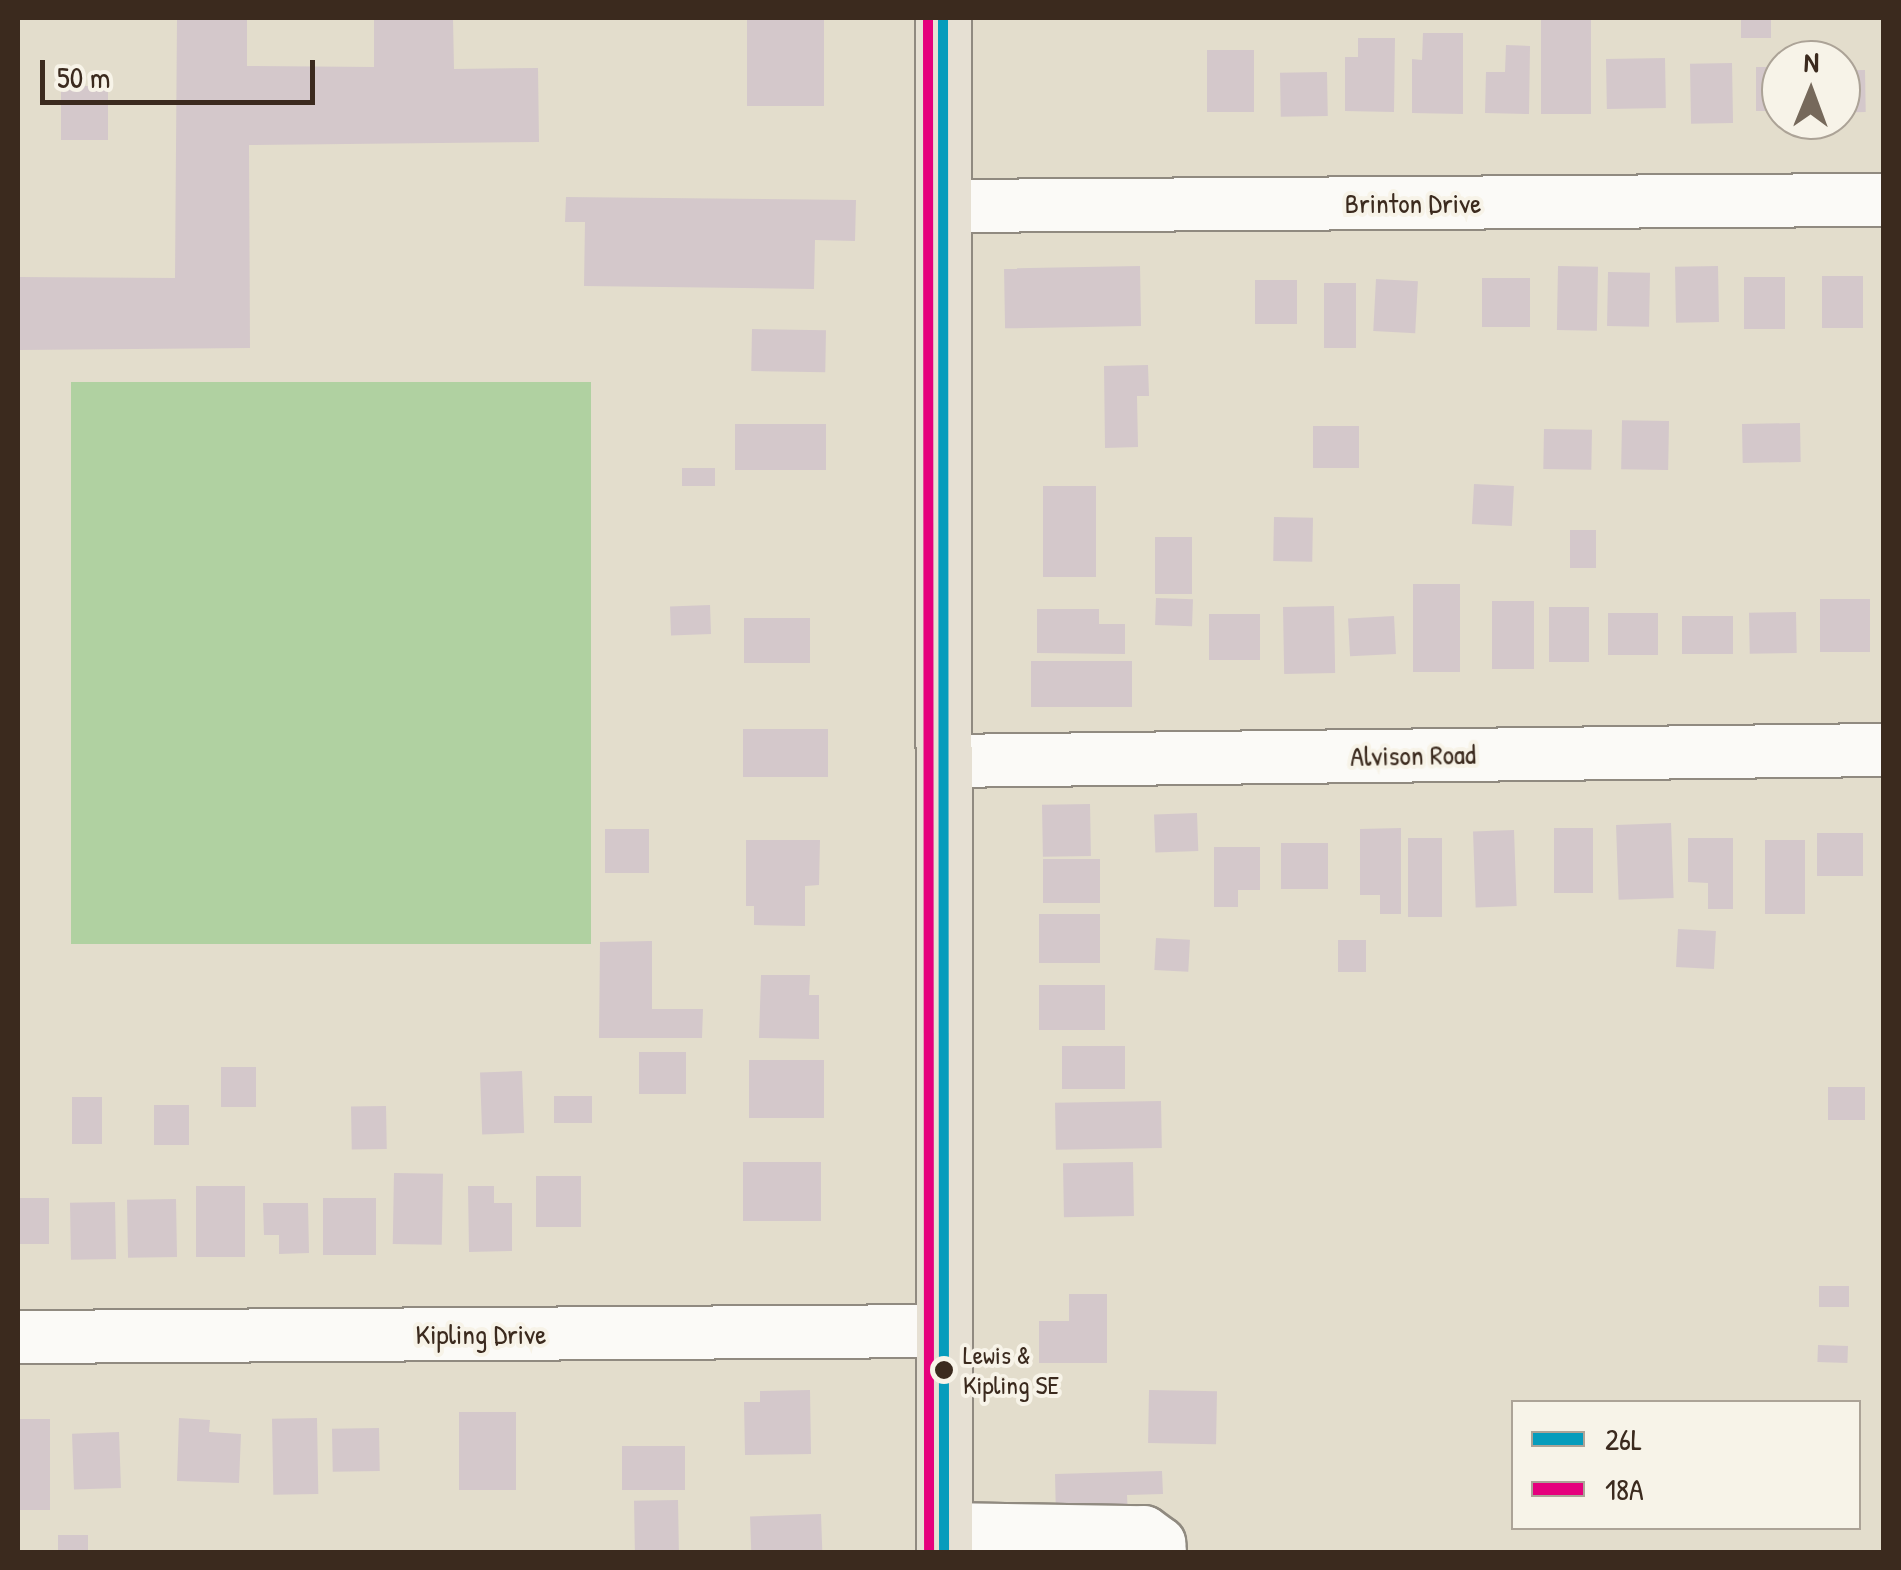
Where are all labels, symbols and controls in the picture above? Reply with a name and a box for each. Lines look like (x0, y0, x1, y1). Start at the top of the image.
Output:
scale bar (45, 40, 320, 102)
north arrow (1761, 40, 1861, 140)
text: N (1804, 43, 1819, 81)
text: 50 m (57, 57, 110, 97)
street label: Brinton Drive (1345, 186, 1481, 220)
street label: Alvison Road (1350, 737, 1476, 773)
street label: Kipling Drive (416, 1317, 546, 1351)
place label: Lewis & Kipling SE (963, 1339, 1059, 1400)
marker: Lewis & Kipling SE (934, 1360, 954, 1380)
legend (1511, 1400, 1861, 1530)
text: 26L (1605, 1419, 1642, 1459)
text: 18A (1605, 1469, 1644, 1509)

